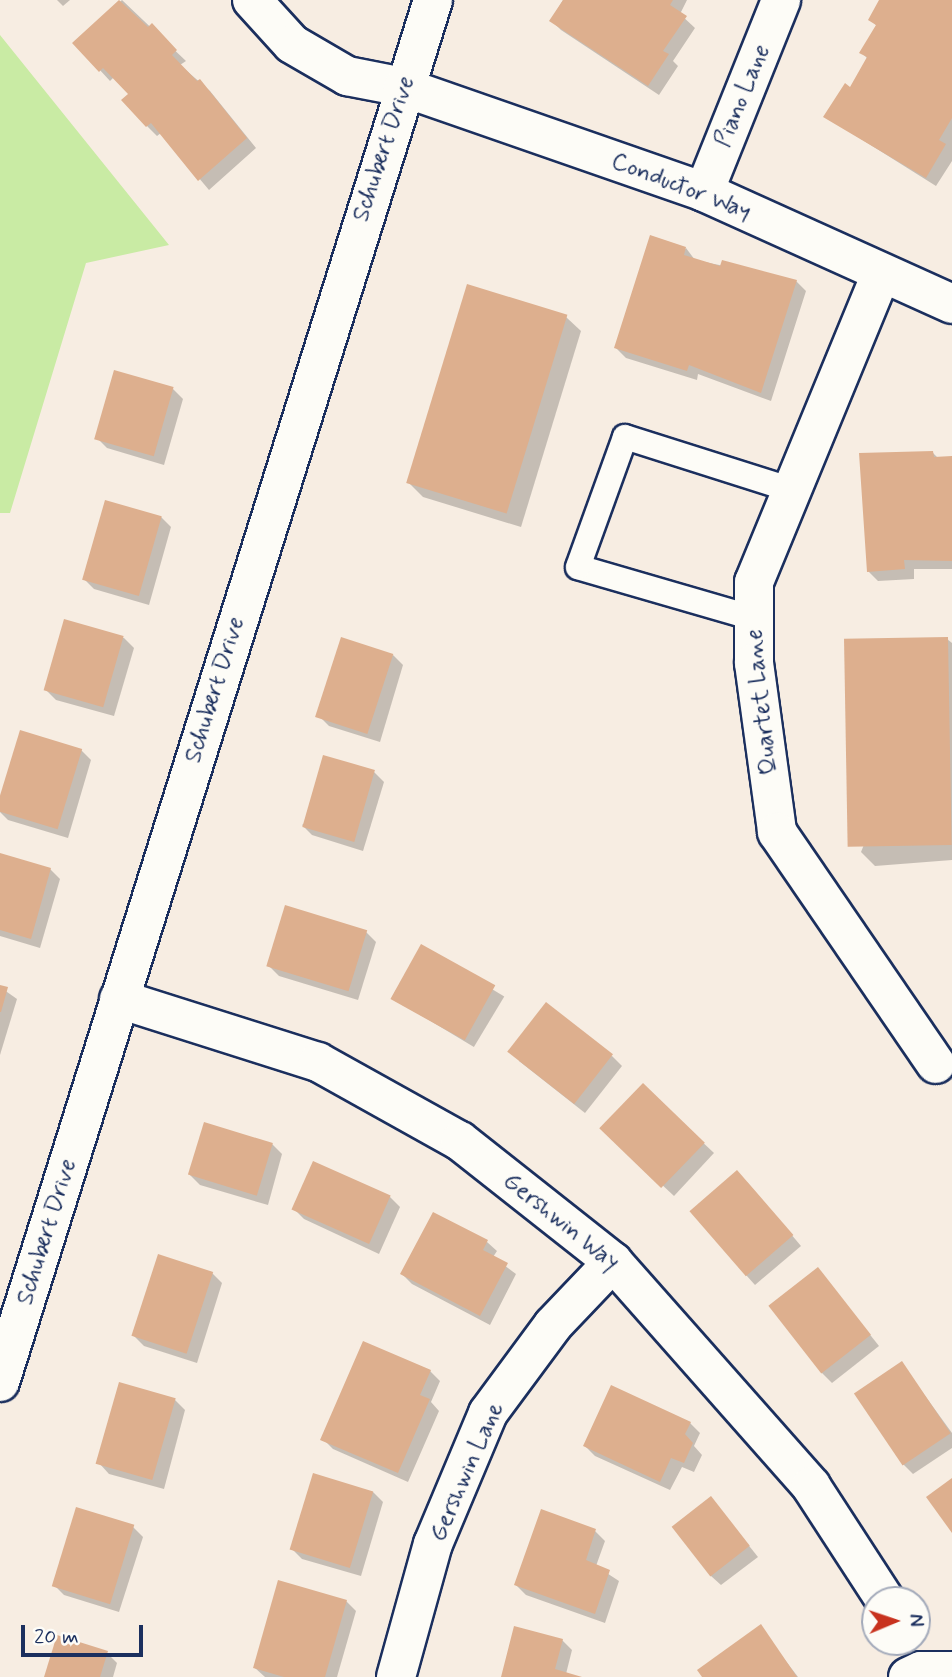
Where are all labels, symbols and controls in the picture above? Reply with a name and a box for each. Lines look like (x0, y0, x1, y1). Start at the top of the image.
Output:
street label: Piano Lane (709, 39, 777, 153)
street label: Schubert Drive (347, 74, 421, 224)
street label: Conductor Way (605, 146, 757, 228)
street label: Schubert Drive (179, 614, 251, 766)
street label: Quartet Lane (740, 629, 784, 775)
street label: Schubert Drive (11, 1156, 83, 1308)
street label: Gershwin Way (495, 1165, 627, 1279)
street label: Gershwin Lane (423, 1397, 511, 1547)
north arrow (861, 1586, 931, 1656)
scale bar (24, 1610, 147, 1654)
text: N (903, 1614, 928, 1627)
text: 20 m (34, 1623, 79, 1651)

